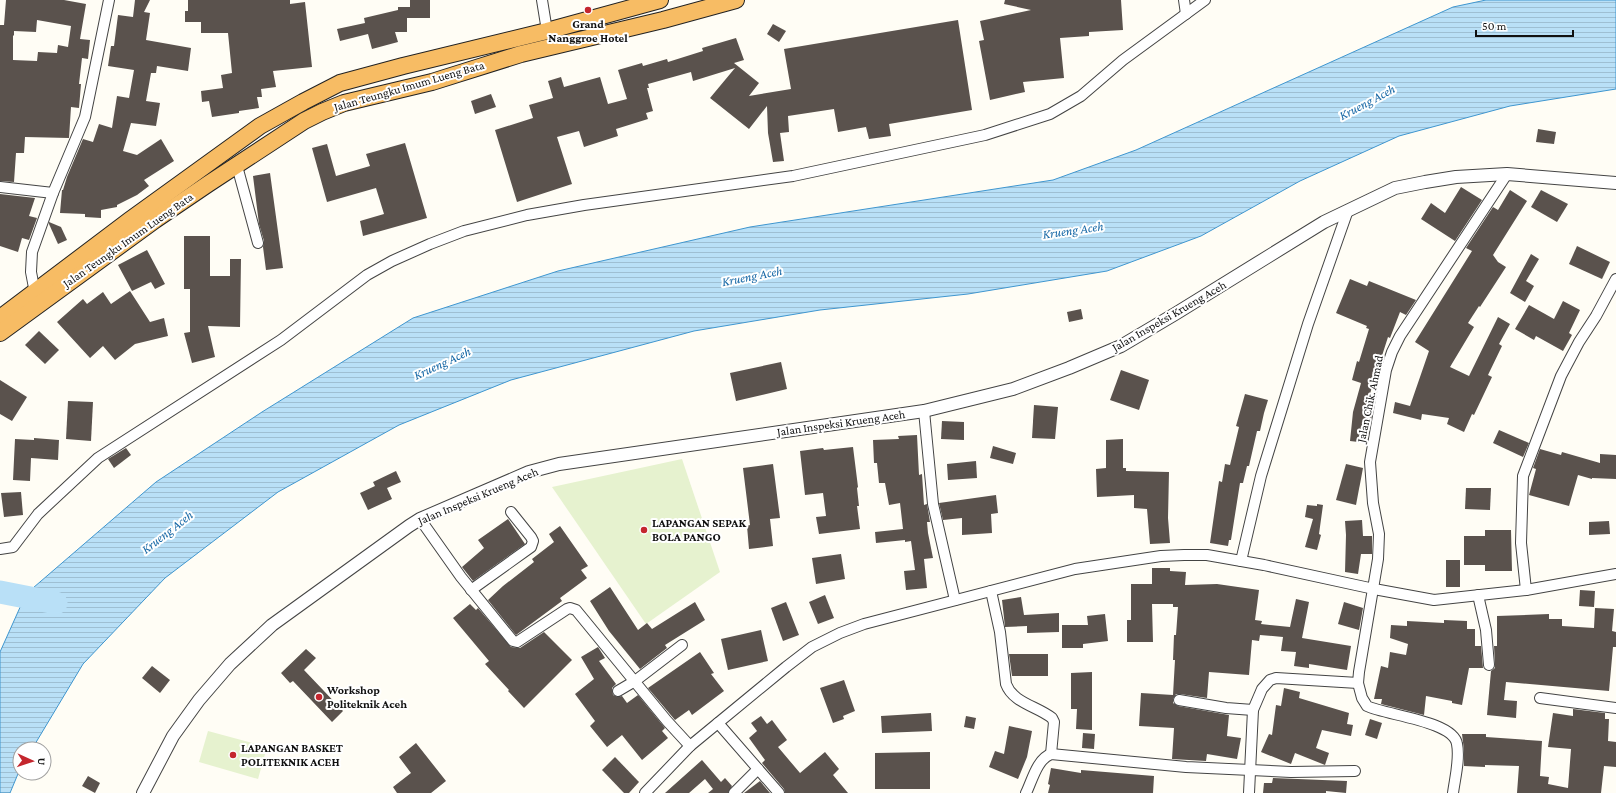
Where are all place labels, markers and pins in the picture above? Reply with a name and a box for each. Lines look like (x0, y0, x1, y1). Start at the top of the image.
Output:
marker: Grand Nanggroe Hotel (583, 5, 593, 15)
place label: Grand Nanggroe Hotel (548, 17, 628, 45)
place label: LAPANGAN SEPAK BOLA PANGO (652, 516, 746, 544)
marker: LAPANGAN SEPAK BOLA PANGO (639, 525, 649, 535)
place label: Workshop Politeknik Aceh (326, 683, 407, 711)
marker: Workshop Politeknik Aceh (314, 692, 324, 702)
place label: LAPANGAN BASKET POLITEKNIK ACEH (241, 741, 343, 769)
marker: LAPANGAN BASKET POLITEKNIK ACEH (228, 750, 238, 760)

